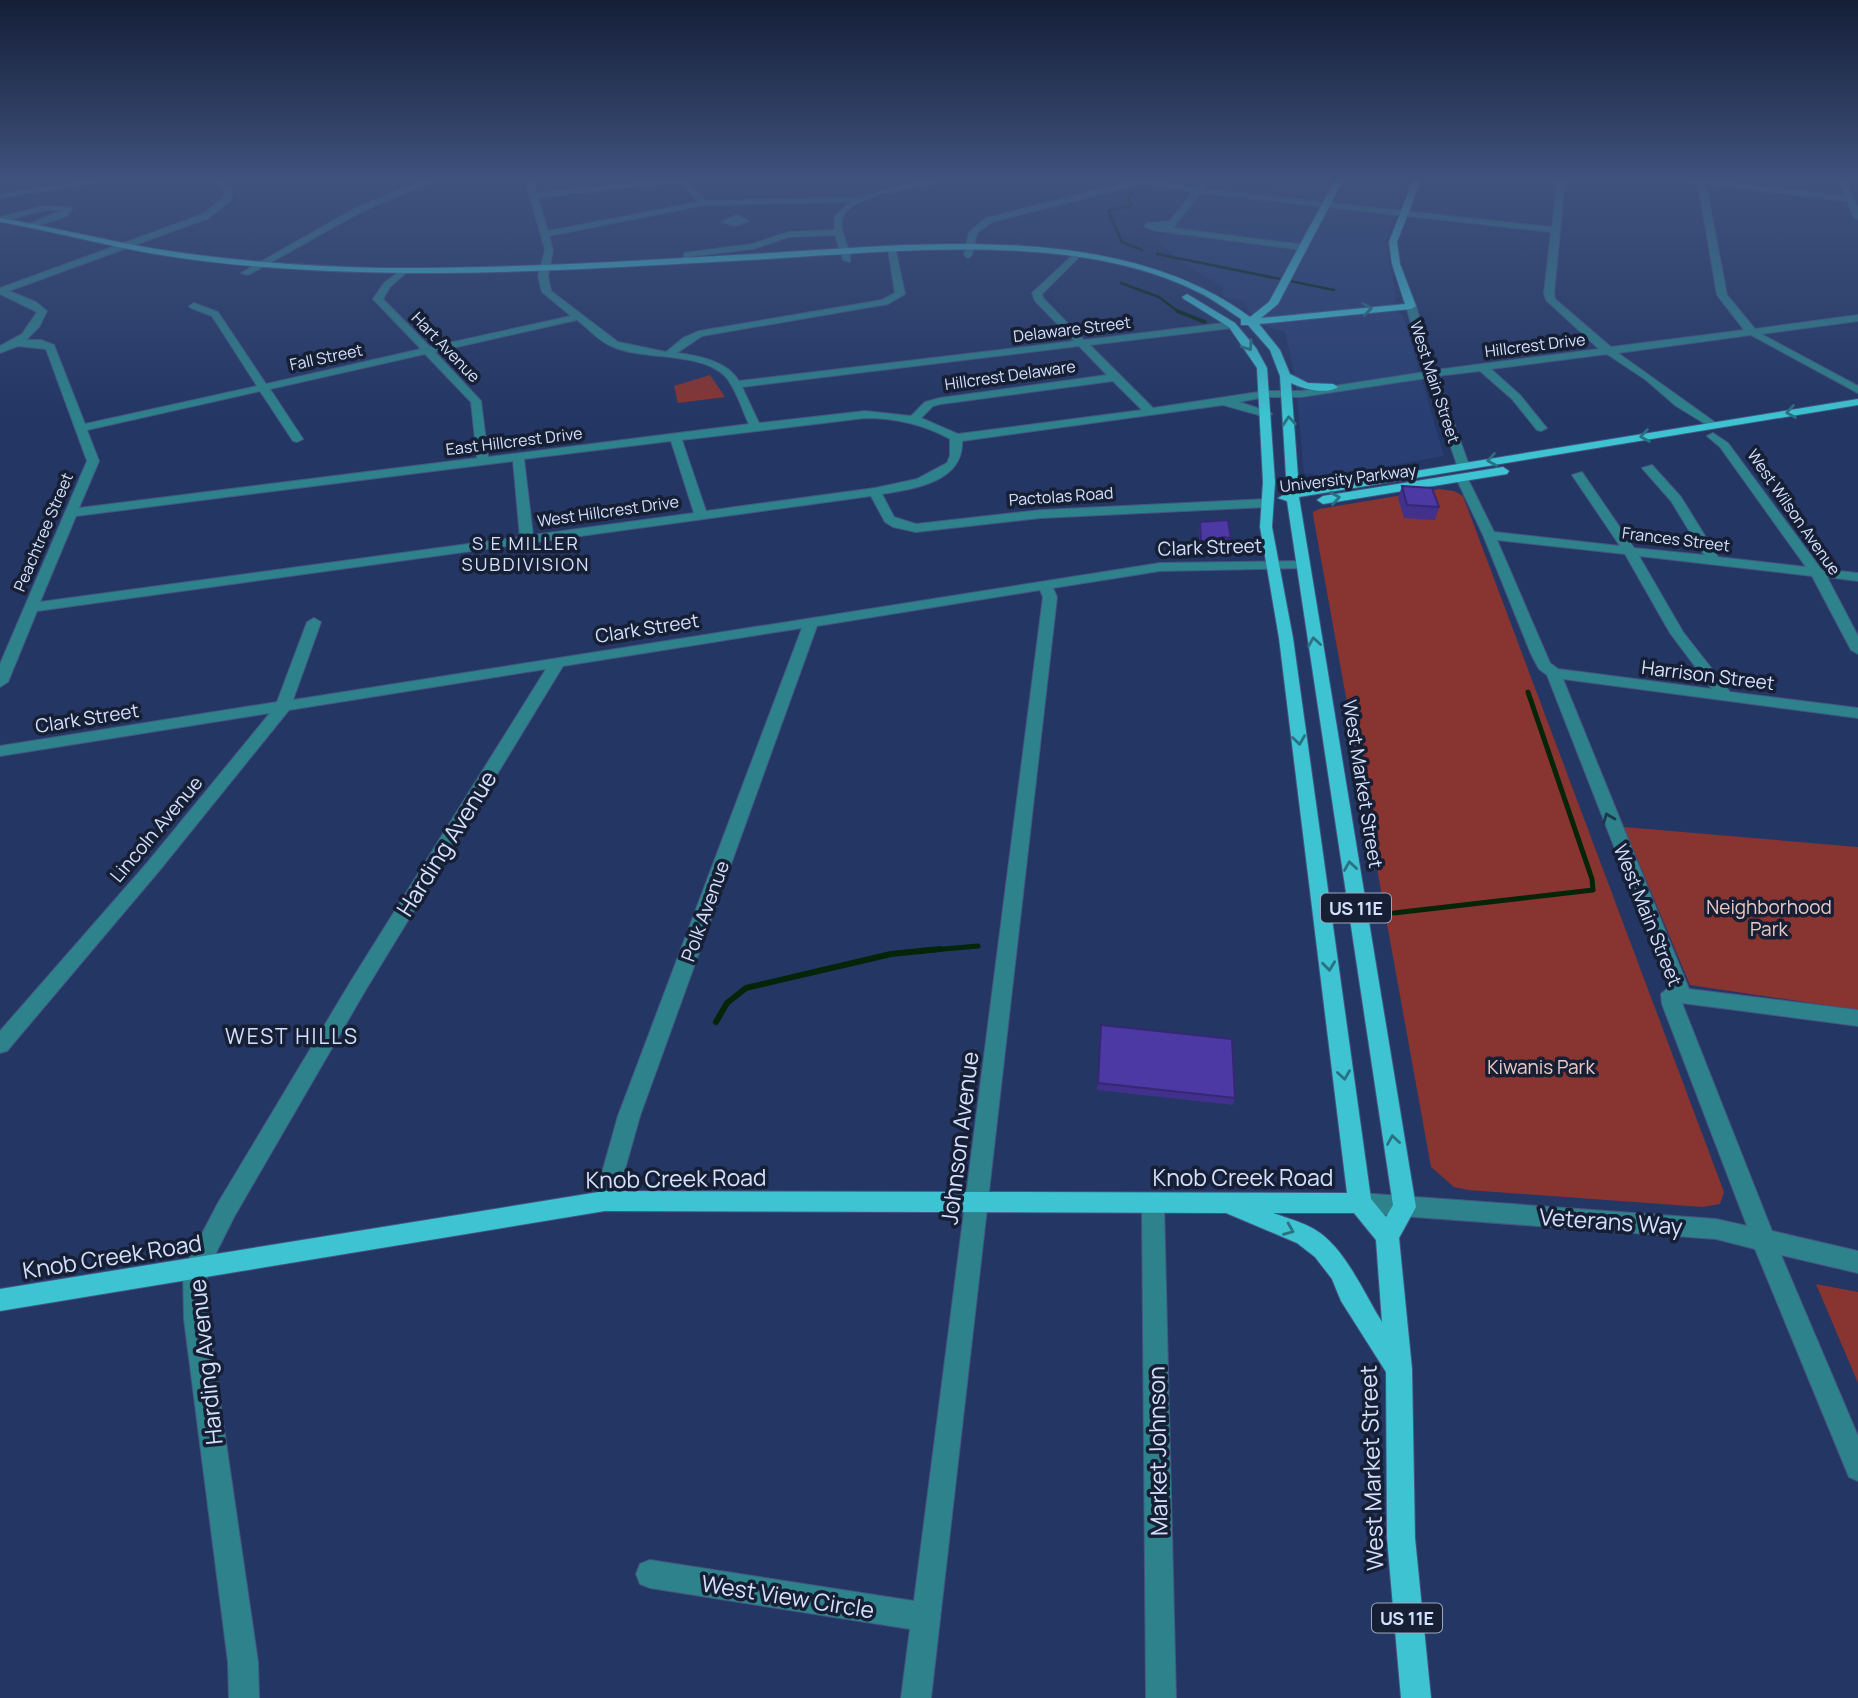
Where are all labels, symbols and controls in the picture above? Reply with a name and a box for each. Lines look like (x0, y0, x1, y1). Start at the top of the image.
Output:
one-way arrow (1361, 302, 1372, 317)
street label: Hart Avenue (407, 307, 485, 387)
street label: Delaware Street (1012, 311, 1132, 347)
street label: West Main Street (1405, 318, 1465, 446)
street label: Hillcrest Drive (1483, 328, 1587, 362)
one-way arrow (1240, 338, 1252, 351)
street label: Fall Street (287, 339, 365, 375)
street label: Hillcrest Delaware (943, 355, 1077, 395)
one-way arrow (1785, 404, 1797, 419)
one-way arrow (1282, 415, 1297, 426)
street label: East Hillcrest Drive (444, 422, 584, 460)
one-way arrow (1639, 428, 1651, 443)
street label: West Wilson Avenue (1742, 445, 1846, 579)
one-way arrow (1486, 452, 1498, 467)
street label: University Parkway (1278, 459, 1418, 497)
street label: Peachtree Street (8, 469, 78, 595)
street label: Pactolas Road (1008, 481, 1114, 511)
street label: West Hillcrest Drive (536, 490, 680, 532)
one-way arrow (1329, 491, 1341, 506)
street label: Frances Street (1621, 521, 1731, 557)
district label: S E MILLER SUBDIVISION (462, 531, 590, 576)
street label: Clark Street (1157, 532, 1263, 562)
street label: Clark Street (593, 607, 701, 649)
one-way arrow (1307, 636, 1322, 648)
street label: Harrison Street (1640, 654, 1776, 696)
street label: Clark Street (33, 697, 141, 739)
street label: West Market Street (1337, 698, 1389, 870)
one-way arrow (1292, 735, 1307, 746)
street label: Harding Avenue (388, 764, 504, 922)
street label: Lincoln Avenue (104, 770, 208, 888)
one-way arrow (1603, 812, 1617, 824)
street label: West Main Street (1608, 840, 1688, 990)
street label: Polk Avenue (675, 857, 735, 965)
one-way arrow (1342, 861, 1357, 872)
road number: US 11E (1321, 894, 1391, 923)
park label: Neighborhood Park (1706, 894, 1832, 942)
one-way arrow (1321, 960, 1336, 972)
district label: WEST HILLS (225, 1022, 359, 1050)
street label: Johnson Avenue (932, 1050, 986, 1226)
park label: Kiwanis Park (1487, 1054, 1595, 1080)
one-way arrow (1336, 1070, 1351, 1081)
one-way arrow (1386, 1134, 1401, 1146)
street label: Knob Creek Road (585, 1160, 767, 1196)
street label: Knob Creek Road (1153, 1161, 1333, 1193)
street label: Veterans Way (1538, 1200, 1684, 1242)
one-way arrow (1282, 1221, 1294, 1235)
street label: Knob Creek Road (20, 1226, 204, 1286)
street label: Harding Avenue (180, 1278, 230, 1446)
street label: West Market Street (1351, 1365, 1391, 1571)
street label: Market Johnson (1140, 1366, 1174, 1536)
street label: West View Circle (699, 1567, 877, 1625)
road number: US 11E (1372, 1604, 1442, 1632)

